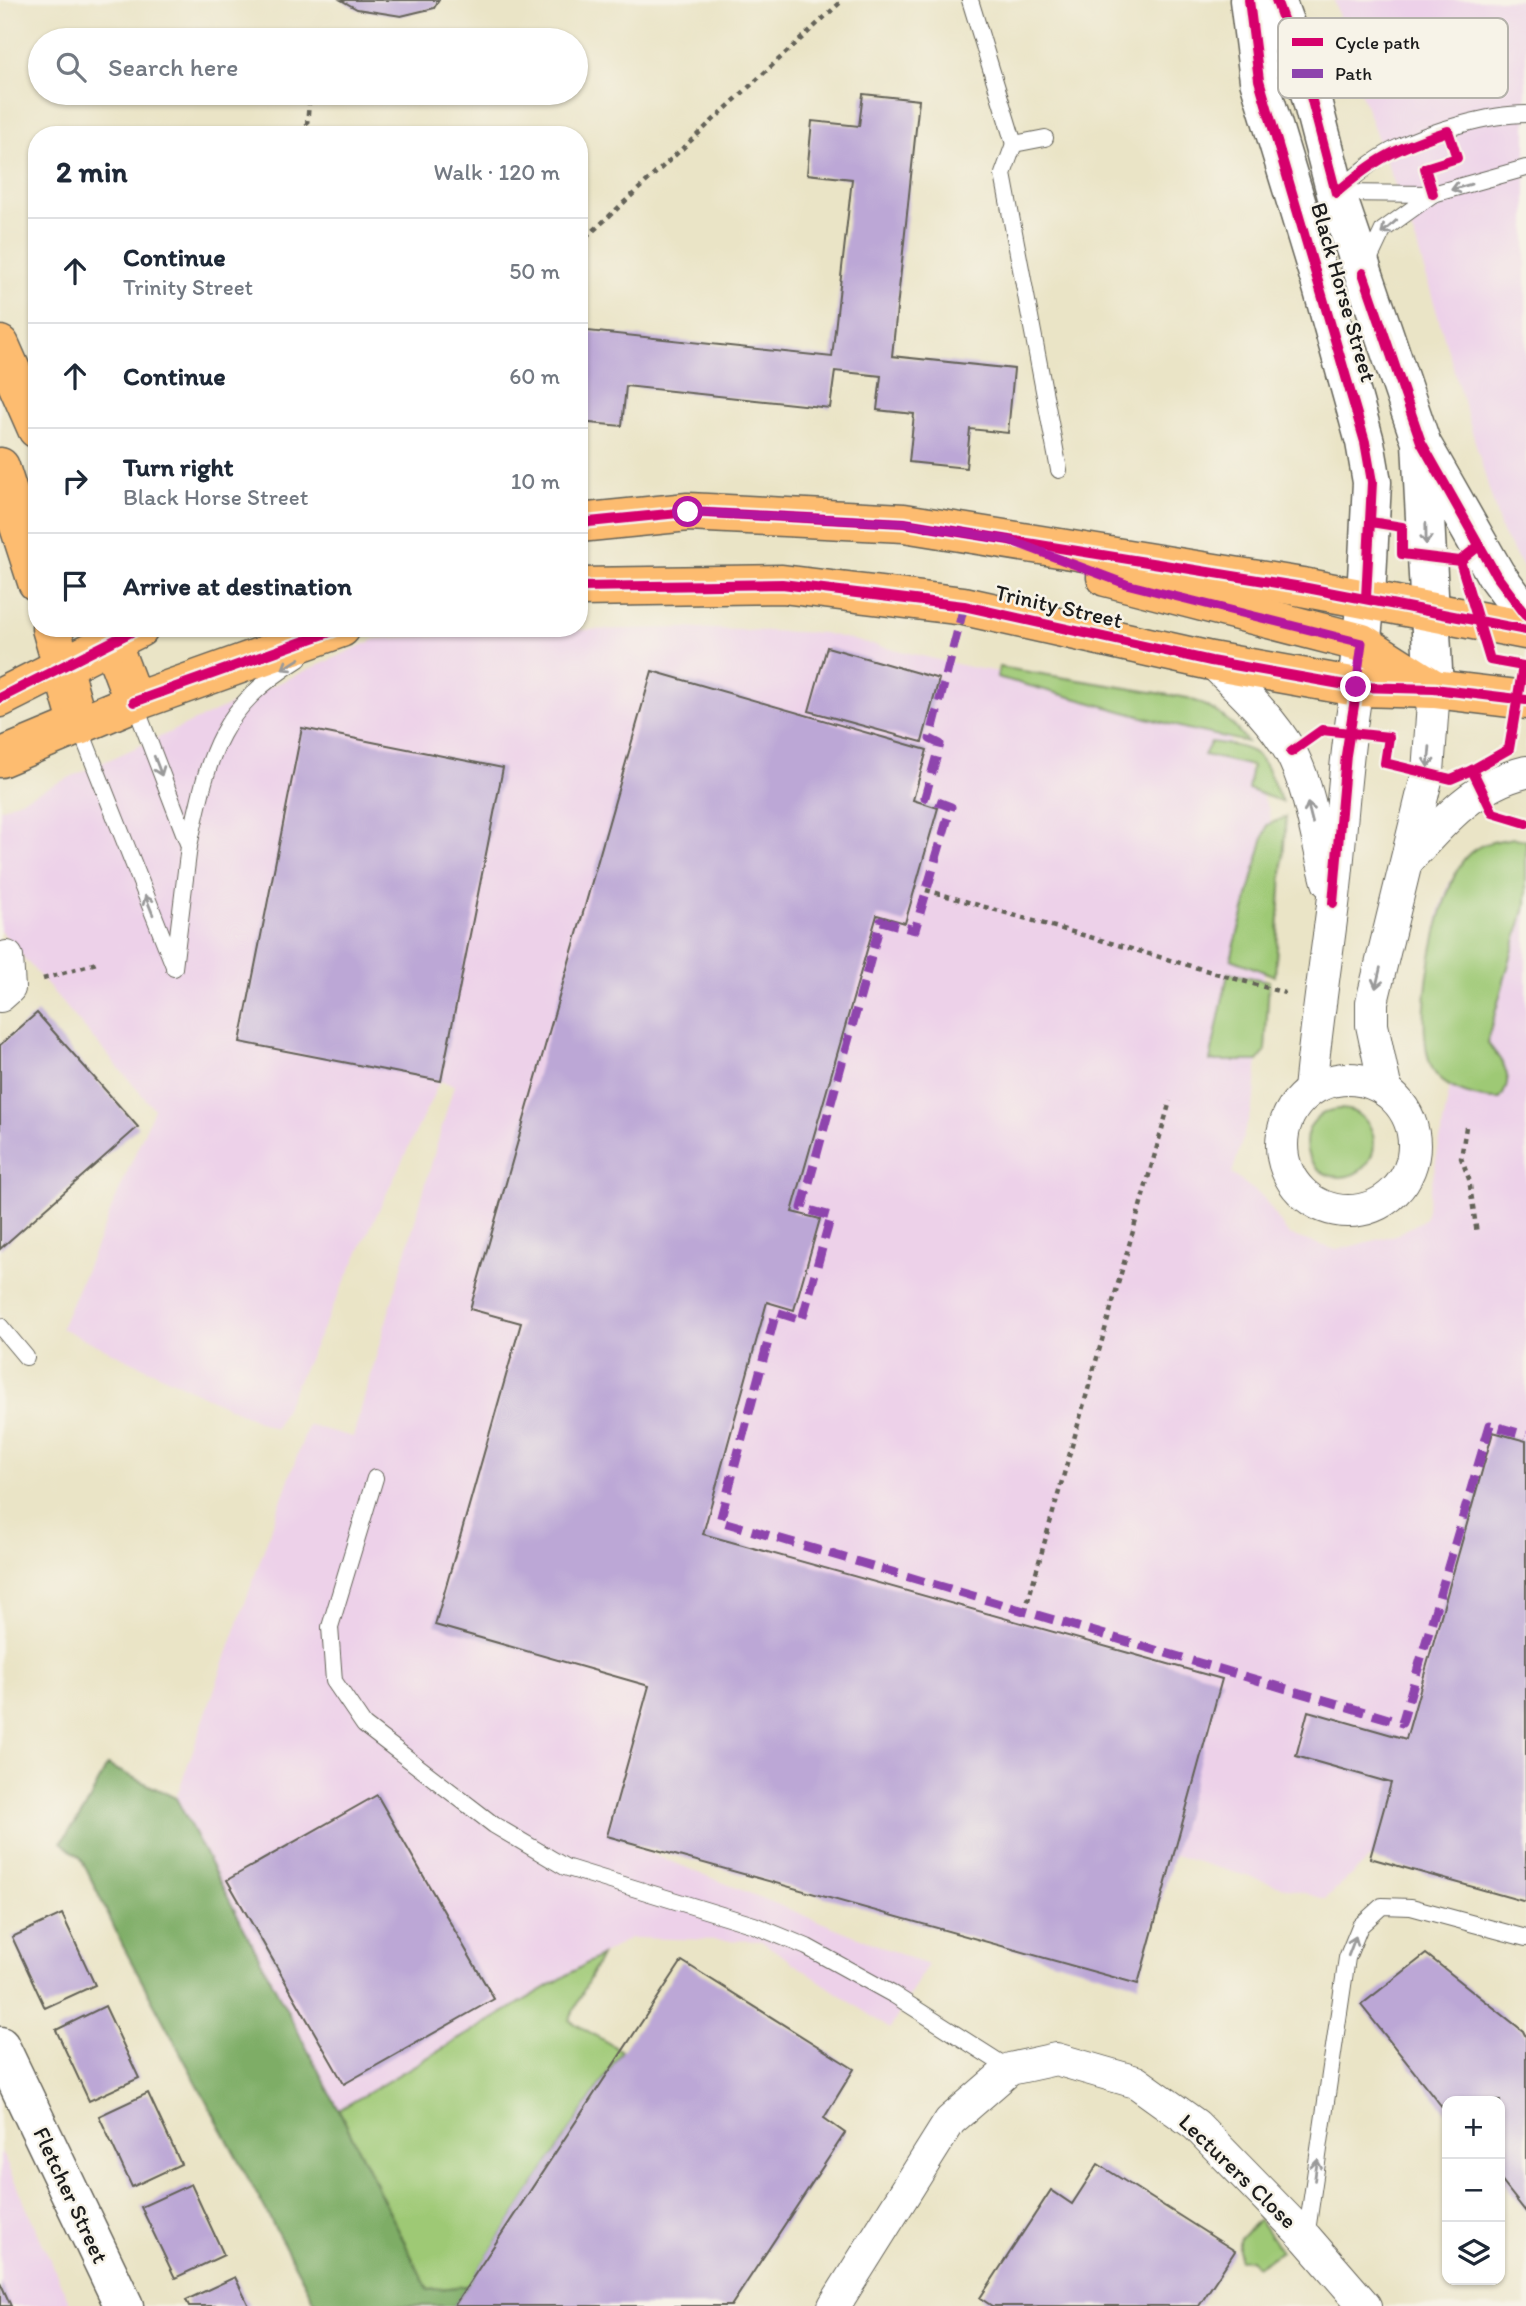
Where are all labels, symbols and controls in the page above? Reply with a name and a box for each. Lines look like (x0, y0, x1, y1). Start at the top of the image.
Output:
legend (1278, 18, 1508, 98)
search box (28, 28, 588, 105)
text: Cycle path (1335, 31, 1420, 54)
icon: search (52, 48, 90, 86)
text: Search here (108, 51, 238, 83)
text: Path (1335, 62, 1372, 85)
text: 2 min (56, 153, 127, 190)
text: Walk · 120 m (434, 158, 560, 186)
one-way arrow (1450, 181, 1472, 194)
street label: Black Horse Street (1305, 199, 1383, 385)
one-way arrow (1381, 218, 1399, 235)
text: Continue (123, 241, 226, 273)
icon: ahead (56, 252, 94, 290)
text: 50 m (509, 257, 560, 285)
text: Trinity Street (123, 273, 253, 301)
icon: ahead (56, 357, 94, 395)
text: Continue (123, 360, 226, 392)
text: 60 m (509, 362, 560, 390)
text: Turn right (123, 451, 234, 483)
icon: right (56, 462, 94, 500)
text: 10 m (511, 467, 560, 495)
text: Black Horse Street (123, 483, 308, 511)
route start (672, 496, 703, 527)
one-way arrow (1419, 523, 1433, 546)
icon: arrive (56, 567, 94, 605)
text: Arrive at destination (123, 570, 352, 602)
street label: Trinity Street (992, 578, 1126, 634)
one-way arrow (281, 657, 301, 671)
route end (1340, 671, 1371, 702)
one-way arrow (1422, 745, 1435, 768)
one-way arrow (153, 754, 166, 776)
one-way arrow (1303, 803, 1316, 825)
one-way arrow (142, 894, 155, 916)
one-way arrow (1371, 966, 1384, 989)
one-way arrow (1346, 1936, 1359, 1957)
map controls (1442, 2096, 1505, 2285)
button: + (1442, 2096, 1505, 2159)
street label: Lecturers Close (1173, 2108, 1303, 2234)
street label: Fletcher Street (27, 2122, 115, 2268)
button: − (1442, 2159, 1505, 2222)
one-way arrow (1310, 2160, 1323, 2182)
button: layers (1442, 2222, 1505, 2285)

